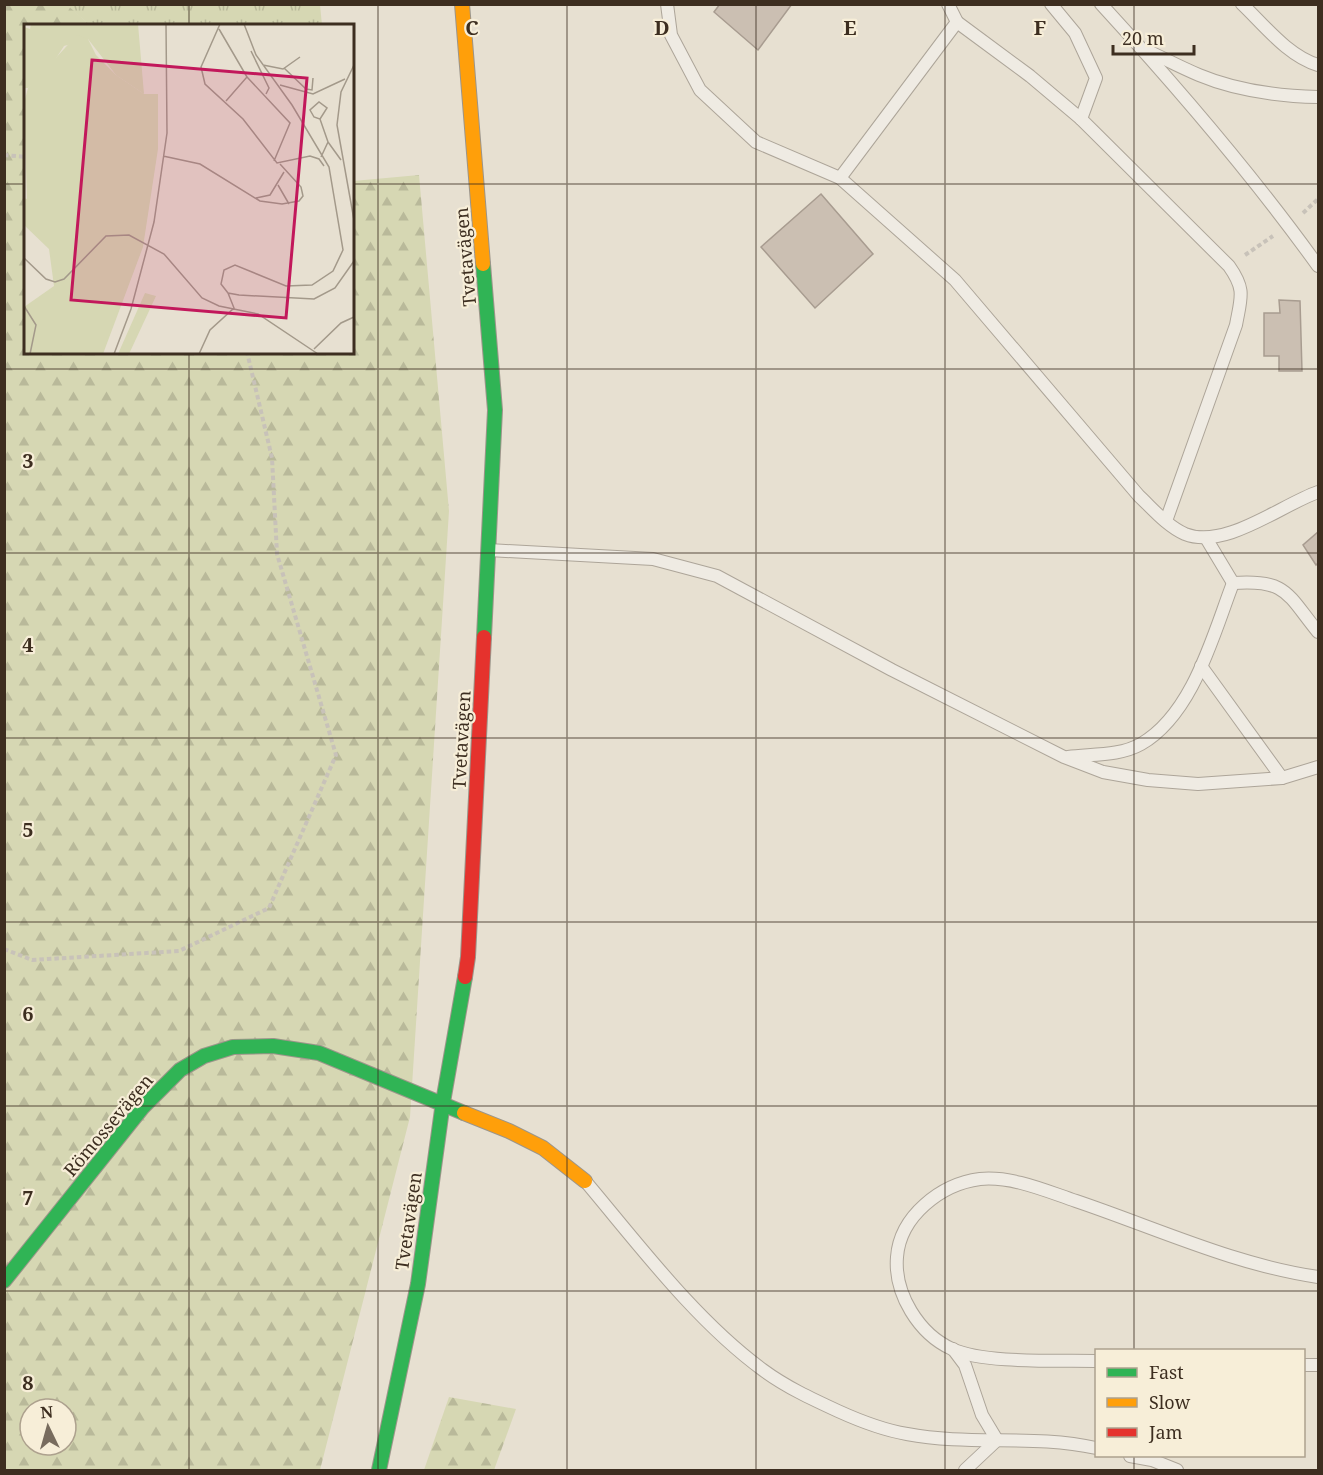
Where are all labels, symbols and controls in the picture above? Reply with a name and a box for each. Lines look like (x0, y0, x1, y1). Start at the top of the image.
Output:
text: C (465, 14, 479, 41)
text: D (654, 14, 670, 41)
text: E (843, 14, 857, 41)
text: F (1034, 14, 1046, 41)
scale bar (1113, 18, 1194, 56)
inset map (24, 24, 354, 354)
text: 20 m (1122, 26, 1164, 50)
street label: Tvetavägen (449, 206, 481, 307)
text: 3 (22, 447, 34, 474)
text: 4 (22, 631, 34, 658)
street label: Tvetavägen (446, 690, 476, 790)
text: 5 (22, 816, 34, 843)
text: 6 (22, 1000, 34, 1027)
street label: Römossevägen (58, 1068, 158, 1181)
street label: Tvetavägen (389, 1170, 427, 1272)
text: 7 (22, 1184, 34, 1211)
legend (1095, 1349, 1305, 1457)
text: Fast (1149, 1360, 1184, 1384)
text: 8 (22, 1369, 34, 1396)
text: Slow (1149, 1390, 1191, 1414)
north arrow (18, 1397, 78, 1457)
text: N (39, 1401, 54, 1424)
text: Jam (1148, 1420, 1183, 1444)

